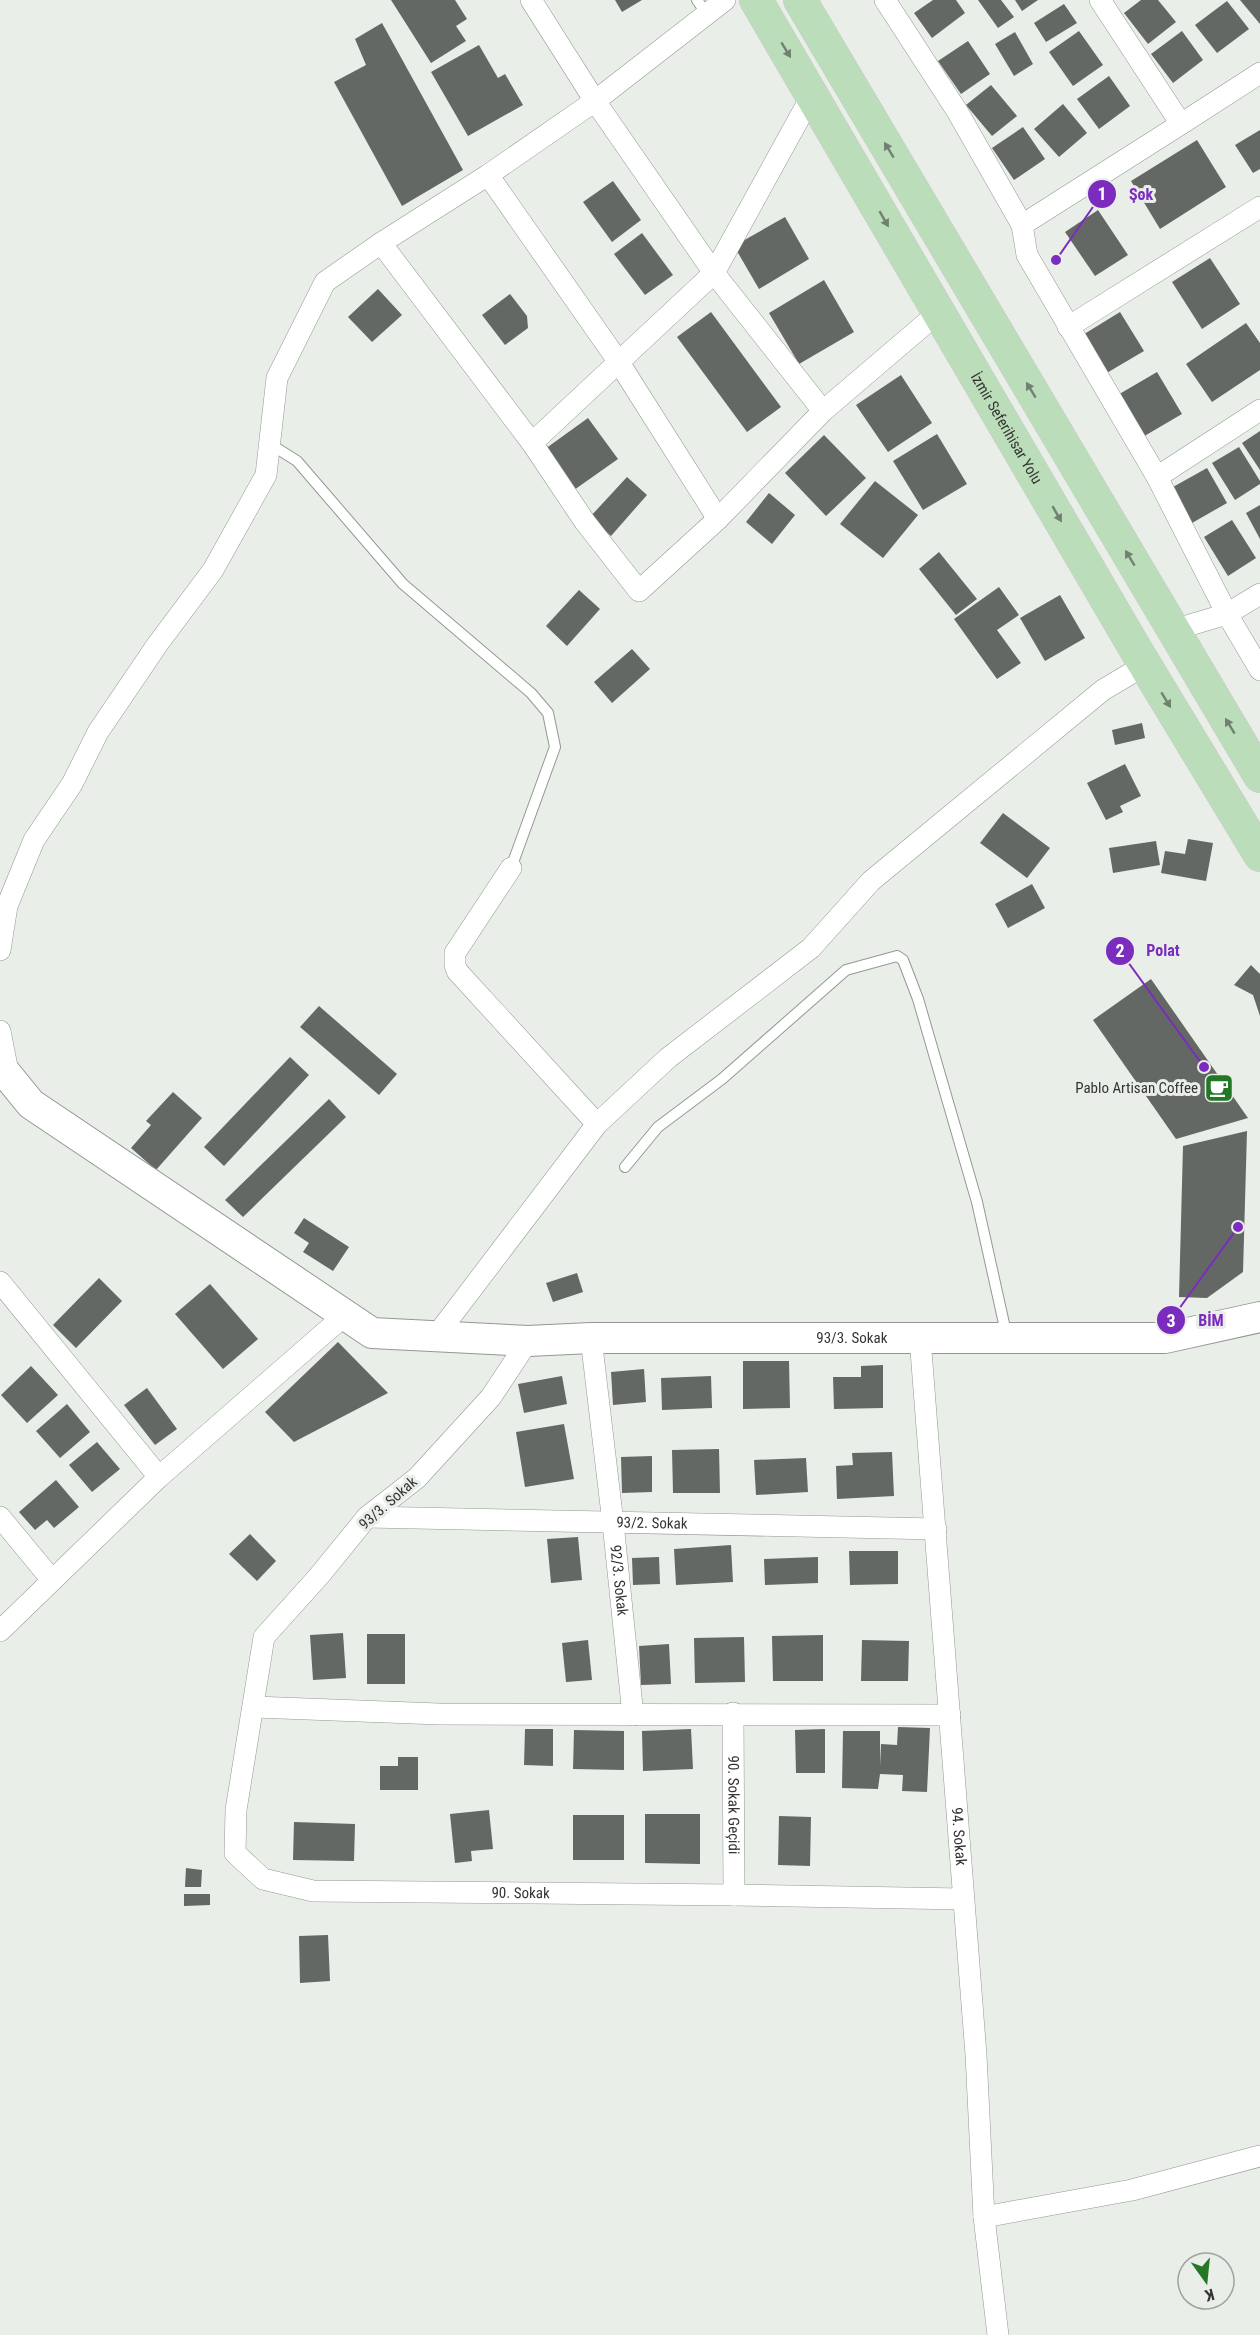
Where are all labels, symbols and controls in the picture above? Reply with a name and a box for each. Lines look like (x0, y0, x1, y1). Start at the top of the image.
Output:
one-way arrow (781, 42, 791, 59)
one-way arrow (883, 142, 894, 158)
callout: Şok (1087, 177, 1165, 211)
text: 1 (1097, 183, 1107, 204)
text: Şok (1129, 185, 1153, 204)
one-way arrow (879, 211, 890, 227)
street label: İzmir Seferihisar Yolu (967, 369, 1046, 487)
one-way arrow (1026, 381, 1036, 398)
one-way arrow (1051, 506, 1062, 522)
one-way arrow (1125, 550, 1136, 566)
one-way arrow (1161, 692, 1172, 708)
one-way arrow (1225, 717, 1235, 734)
callout: Polat (1105, 934, 1192, 968)
text: 2 (1115, 940, 1125, 961)
text: Polat (1146, 941, 1180, 960)
cafe icon: Pablo Artisan Coffee (1203, 1072, 1235, 1104)
place label: Pablo Artisan Coffee (1075, 1079, 1198, 1097)
callout: BİM (1156, 1303, 1235, 1337)
text: 3 (1166, 1310, 1176, 1331)
text: BİM (1198, 1311, 1224, 1330)
street label: 93/3. Sokak (816, 1329, 888, 1347)
street label: 93/3. Sokak (355, 1473, 421, 1533)
street label: 93/2. Sokak (616, 1513, 688, 1533)
street label: 92/3. Sokak (606, 1544, 632, 1617)
street label: 90. Sokak Geçidi (724, 1755, 743, 1855)
street label: 94. Sokak (948, 1807, 970, 1866)
street label: 90. Sokak (491, 1884, 550, 1902)
north arrow (1176, 2251, 1236, 2311)
text: K (1203, 2285, 1216, 2305)

